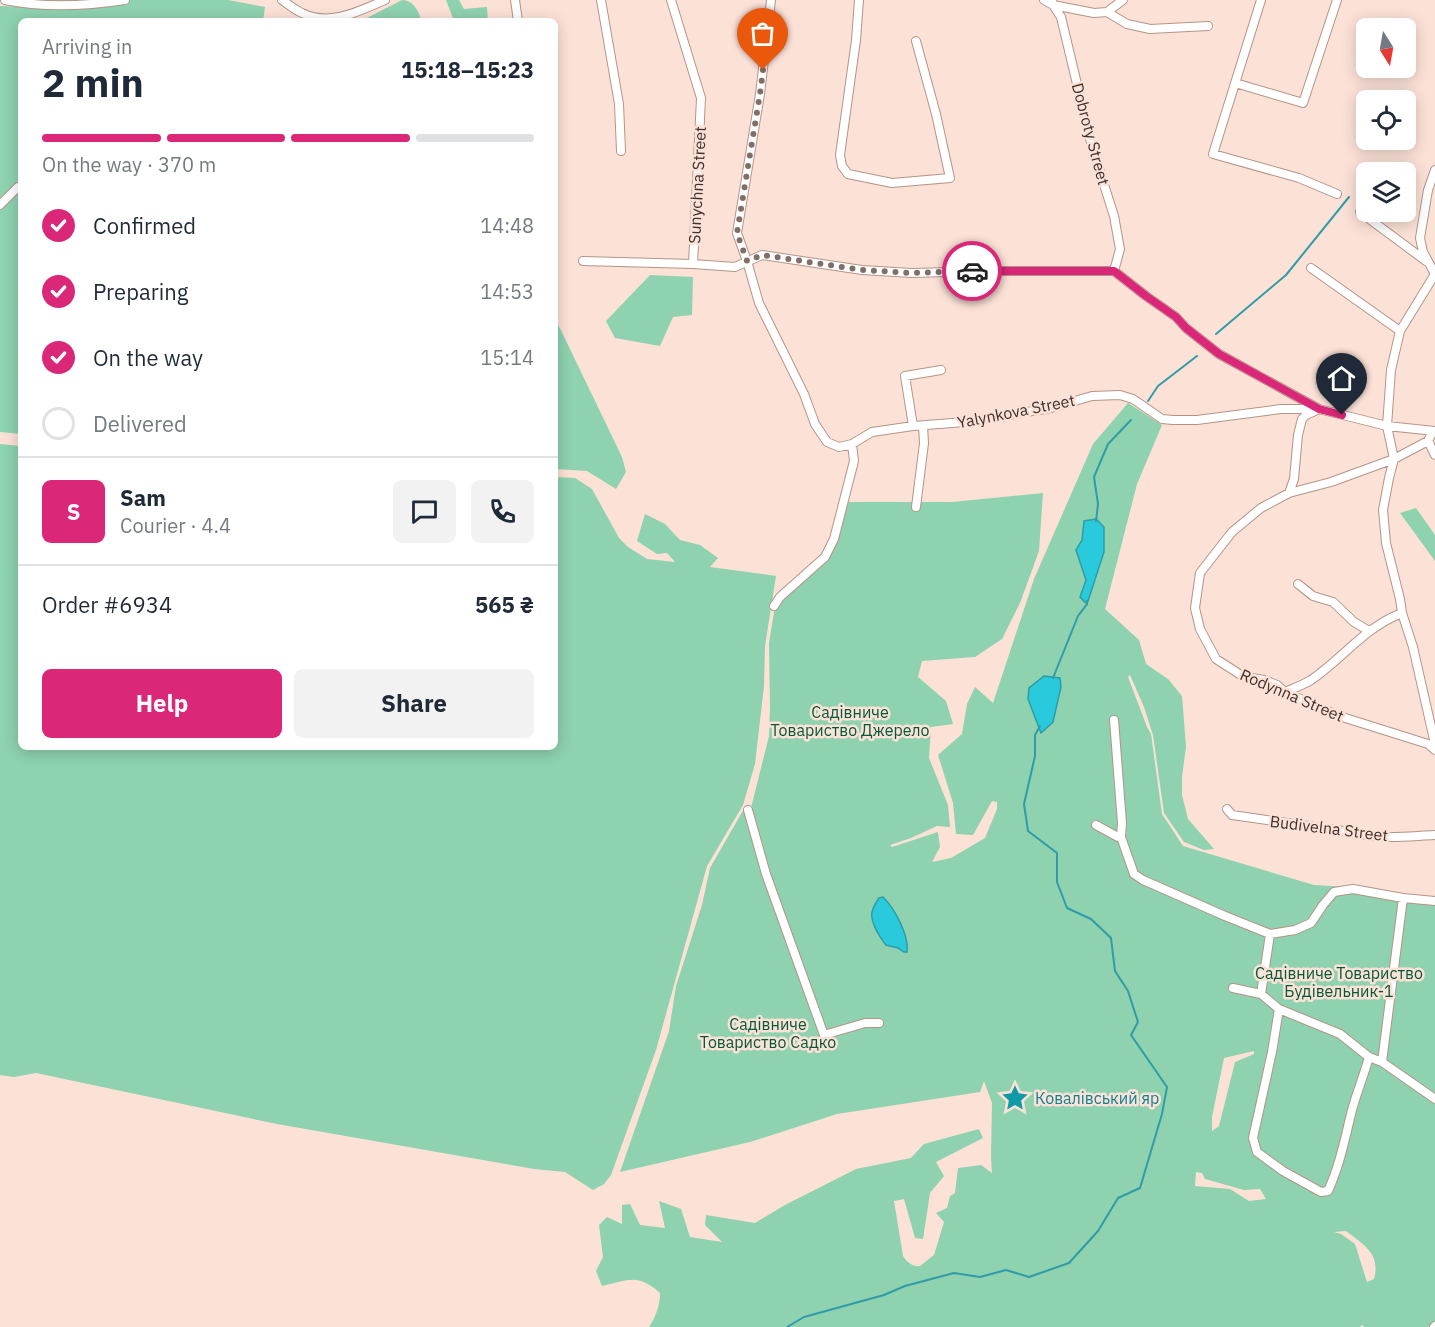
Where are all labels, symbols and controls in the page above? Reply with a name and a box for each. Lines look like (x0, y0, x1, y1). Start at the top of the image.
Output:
pin (737, 8, 788, 70)
icon: bag (746, 17, 779, 50)
north arrow (1356, 18, 1416, 78)
map controls (1356, 18, 1416, 222)
text: Arriving in (42, 33, 132, 60)
text: 15:18–15:23 (401, 55, 534, 84)
text: 2 min (42, 57, 144, 108)
street label: Dobroty Street (1068, 81, 1114, 187)
button: locate (1356, 90, 1416, 150)
street label: Sunychna Street (684, 126, 710, 244)
text: On the way · 370 m (42, 151, 216, 178)
button: layers (1356, 162, 1416, 222)
icon: check (42, 209, 75, 242)
text: Confirmed (93, 211, 196, 240)
text: 14:48 (480, 212, 534, 239)
courier (942, 241, 1002, 301)
icon: car (956, 255, 989, 288)
icon: check (42, 275, 75, 308)
text: Preparing (93, 277, 188, 306)
text: 14:53 (480, 278, 534, 305)
icon: check (42, 341, 75, 374)
text: On the way (93, 343, 203, 372)
text: 15:14 (480, 344, 534, 371)
pin (1316, 353, 1367, 415)
icon: home (1325, 362, 1358, 395)
street label: Yalynkova Street (955, 390, 1077, 432)
text: Delivered (93, 409, 187, 438)
button: chat (393, 480, 456, 543)
button: phone (471, 480, 534, 543)
text: Sam (120, 483, 166, 512)
text: S (67, 497, 80, 526)
text: Courier · 4.4 (120, 512, 231, 539)
text: Order #6934 (42, 590, 172, 619)
text: 565 ₴ (475, 590, 534, 619)
street label: Rodynna Street (1237, 664, 1347, 726)
button: Help (42, 669, 282, 738)
button: Share (294, 669, 534, 738)
park label: Садівниче Товариство Джерело (770, 702, 930, 740)
street label: Budivelna Street (1269, 811, 1389, 845)
park label: Садівниче Товариство Будівельник-1 (1255, 963, 1423, 1001)
park label: Садівниче Товариство Садко (700, 1014, 836, 1052)
place icon: Ковалівський яр (1000, 1083, 1030, 1113)
place label: Ковалівський яр (1035, 1088, 1159, 1108)

